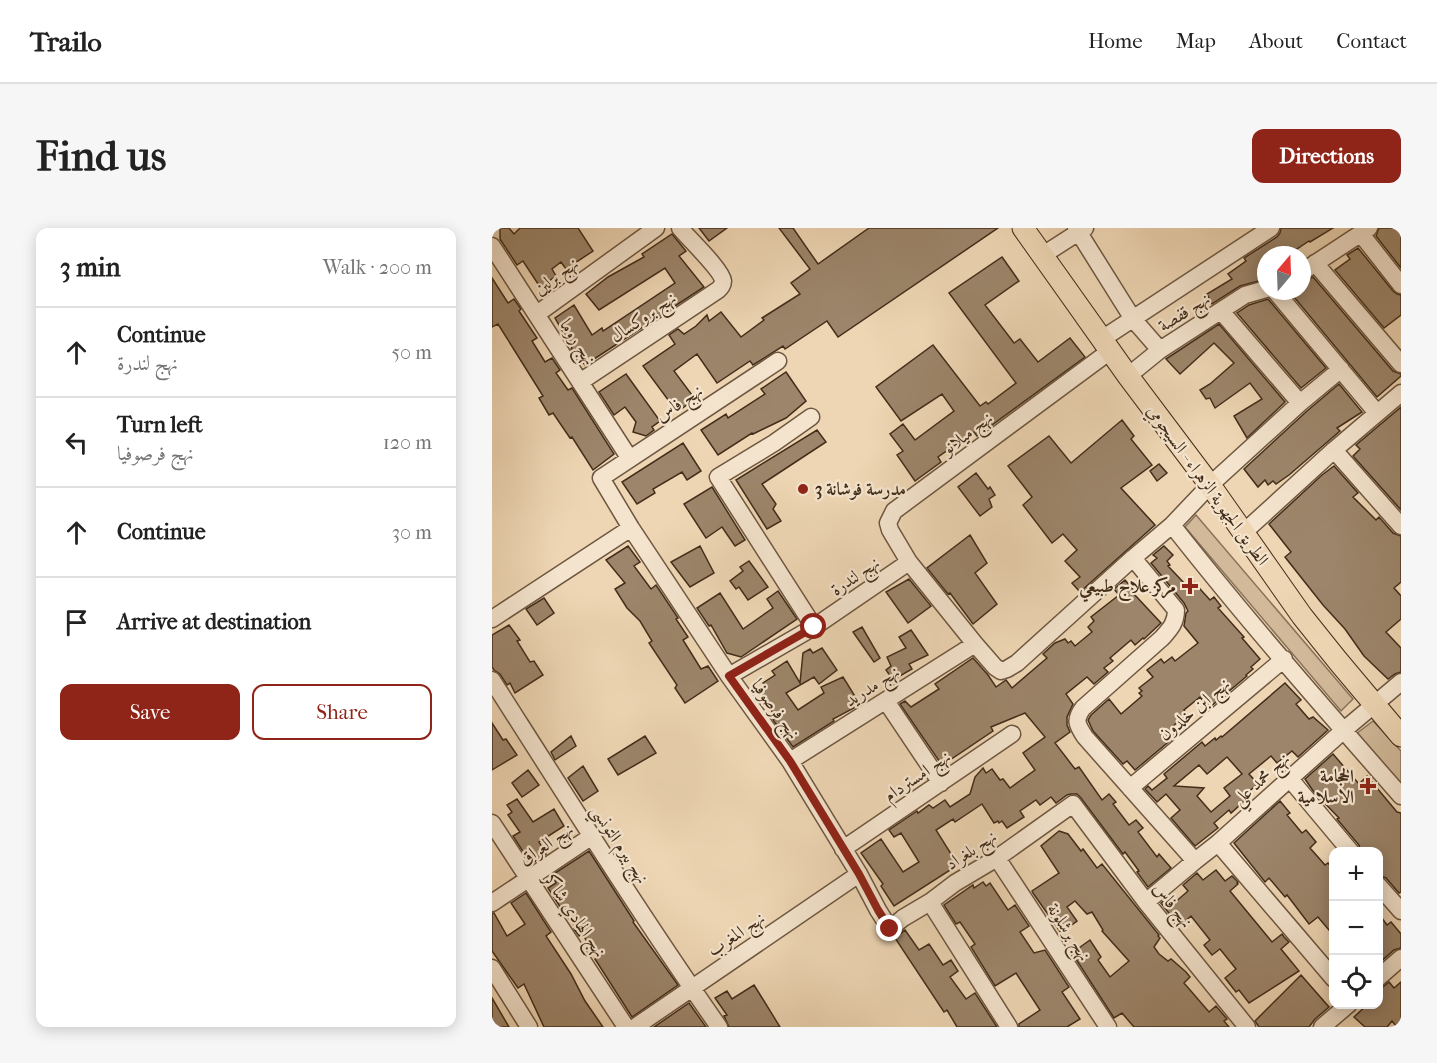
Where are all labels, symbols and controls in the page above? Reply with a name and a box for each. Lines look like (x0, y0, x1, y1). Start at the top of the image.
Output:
text: Trailo (30, 25, 102, 58)
text: Home (1088, 29, 1143, 53)
text: Map (1176, 29, 1216, 53)
text: About (1249, 29, 1303, 53)
text: Contact (1336, 29, 1407, 53)
button: Directions (1252, 129, 1401, 183)
text: Find us (36, 132, 166, 181)
north arrow (1257, 246, 1311, 300)
text: 3 min (60, 252, 121, 283)
street label: نهج برلين (530, 253, 586, 304)
text: Walk · 200 m (323, 256, 432, 279)
street label: نهج بروكسال (606, 288, 683, 351)
street label: نهج قفصة (1155, 288, 1217, 341)
street label: نهج روما (551, 315, 600, 372)
text: Continue (117, 322, 206, 348)
icon: ahead (60, 336, 93, 369)
text: 50 m (391, 341, 432, 364)
text: نهج لندرة (117, 352, 178, 375)
street label: نهج فاس (652, 380, 710, 431)
street label: الطريق الجهوية الزهراء - السيجومي (1139, 401, 1273, 572)
street label: نهج ميلانو (936, 407, 1000, 465)
text: Turn left (117, 412, 203, 438)
icon: left (60, 426, 93, 459)
text: 120 m (383, 431, 432, 454)
text: نهج فرصوفيا (117, 442, 194, 465)
place label: مدرسة فوشانة 3 (815, 479, 906, 500)
marker: مدرسة فوشانة 3 (796, 482, 810, 496)
icon: ahead (60, 516, 93, 549)
text: Continue (117, 519, 206, 545)
text: 30 m (392, 521, 432, 544)
street label: نهج لندرة (827, 552, 887, 605)
place label: مركز علاج طبيعي (1079, 576, 1176, 603)
marker: مركز علاج طبيعي (1181, 577, 1199, 595)
icon: arrive (60, 606, 93, 639)
text: Arrive at destination (117, 609, 311, 635)
route start (800, 613, 826, 639)
street label: نهج مدريد (841, 661, 906, 716)
street label: نهج ابن خلدون (1154, 673, 1237, 749)
street label: نهج فرصوفيا (743, 675, 804, 746)
button: Save (60, 684, 240, 740)
button: Share (252, 684, 432, 740)
street label: نهج امستردام (880, 746, 957, 811)
street label: نهج محمد علي (1229, 748, 1298, 815)
place label: الحجامة الاسلامية (1298, 766, 1354, 808)
marker: الحجامة الاسلامية (1359, 777, 1377, 795)
street label: نهج بيرم التونسي (581, 801, 653, 891)
street label: نهج العراق (515, 819, 580, 874)
street label: نهج بلغراد (942, 826, 1003, 879)
map controls (1329, 847, 1383, 1009)
button: + (1329, 847, 1383, 901)
street label: نهج الهادي شاكر (534, 868, 610, 964)
street label: نهج فاس (1144, 878, 1197, 935)
street label: نهج برشلونة (1038, 900, 1095, 968)
button: − (1329, 901, 1383, 955)
street label: نهج المغرب (704, 908, 772, 965)
route end (876, 915, 902, 941)
button: locate (1329, 955, 1383, 1009)

